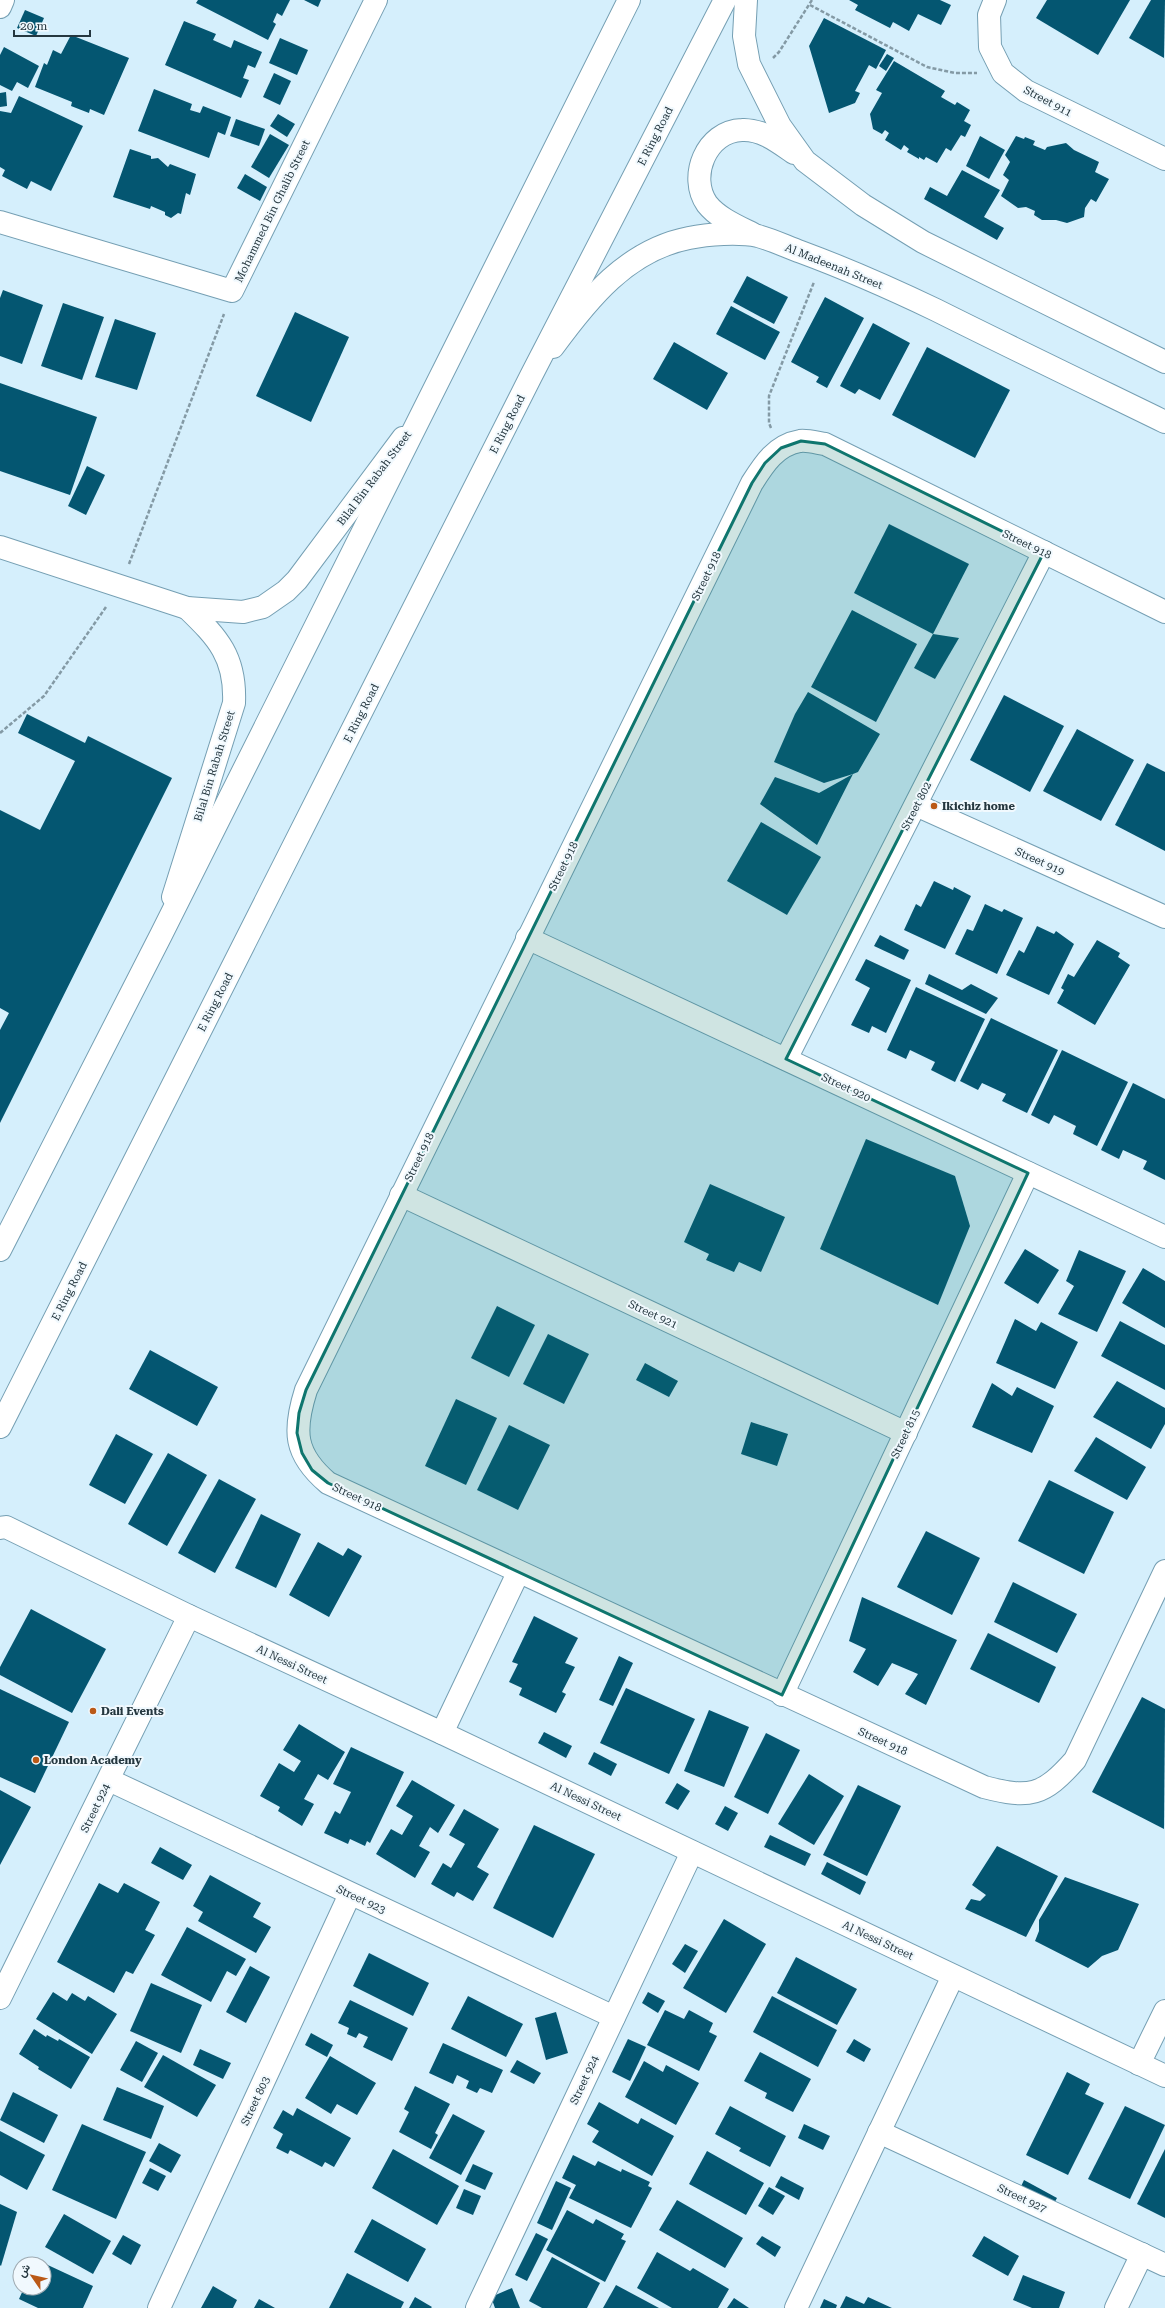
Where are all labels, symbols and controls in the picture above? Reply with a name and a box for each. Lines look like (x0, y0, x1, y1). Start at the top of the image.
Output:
scale bar (14, 12, 90, 38)
text: 20 m (20, 19, 47, 33)
street label: Street 911 (1021, 83, 1074, 120)
street label: E Ring Road (635, 105, 676, 168)
street label: Mohammed Bin Ghalib Street (232, 138, 313, 285)
street label: Al Madeenah Street (783, 241, 884, 292)
street label: E Ring Road (487, 393, 528, 456)
street label: Bilal Bin Rabah Street (335, 428, 414, 528)
street label: Street 918 (1000, 527, 1053, 562)
street label: Street 918 (689, 550, 724, 603)
street label: E Ring Road (341, 682, 382, 745)
street label: Bilal Bin Rabah Street (191, 709, 238, 823)
street label: Street 802 (899, 780, 934, 833)
place label: Ikichiz home (942, 800, 1015, 813)
marker: Ikichiz home (929, 801, 939, 811)
street label: Street 918 (546, 840, 581, 893)
street label: Street 919 (1013, 845, 1067, 878)
street label: E Ring Road (195, 971, 236, 1034)
street label: Street 920 (819, 1070, 872, 1105)
street label: Street 918 (402, 1131, 437, 1184)
street label: E Ring Road (49, 1260, 90, 1323)
street label: Street 921 (626, 1297, 679, 1332)
street label: Street 815 (888, 1408, 923, 1461)
street label: Street 918 (330, 1480, 383, 1515)
street label: Al Nessi Street (254, 1642, 329, 1687)
place label: Dali Events (101, 1705, 164, 1718)
marker: Dali Events (88, 1706, 98, 1716)
street label: Street 918 (856, 1725, 910, 1758)
place label: London Academy (44, 1754, 142, 1767)
marker: London Academy (31, 1755, 41, 1765)
street label: Al Nessi Street (548, 1779, 623, 1824)
street label: Street 924 (78, 1781, 113, 1835)
street label: Street 923 (334, 1882, 387, 1917)
street label: Al Nessi Street (840, 1918, 915, 1963)
street label: Street 924 (567, 2053, 602, 2107)
street label: Street 803 (238, 2075, 273, 2128)
street label: Street 927 (995, 2181, 1048, 2216)
north arrow (12, 2256, 52, 2296)
text: ش (15, 2262, 33, 2280)

